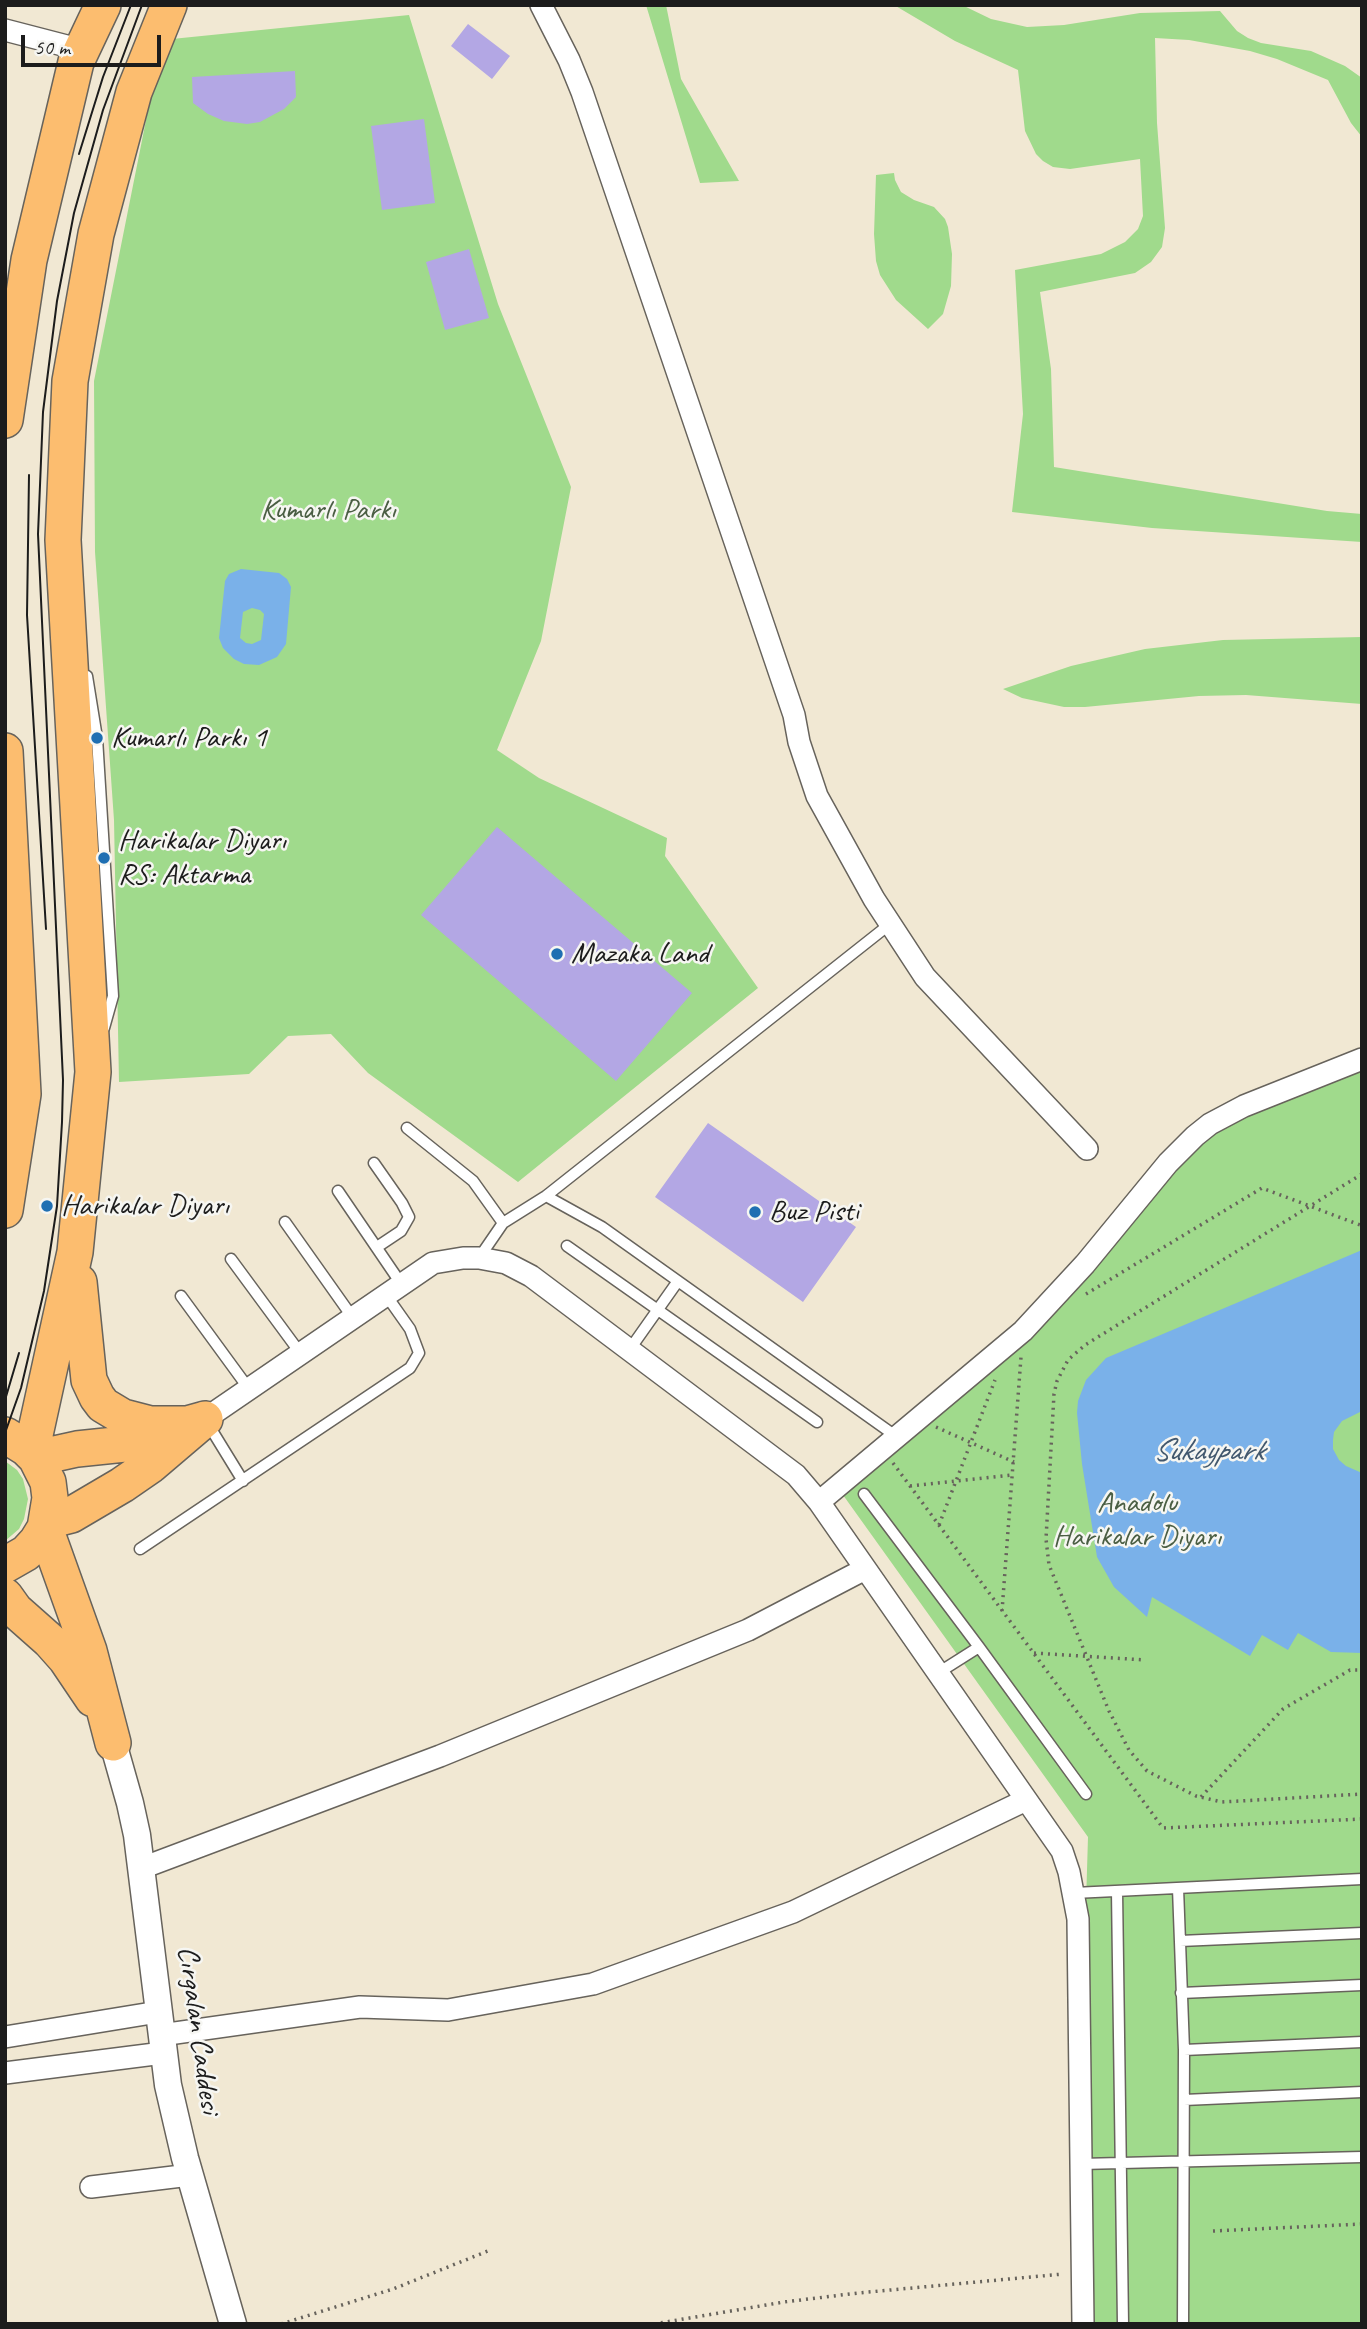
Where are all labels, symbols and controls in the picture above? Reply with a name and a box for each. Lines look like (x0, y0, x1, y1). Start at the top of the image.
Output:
scale bar (24, 21, 164, 65)
text: 50 m (34, 34, 70, 60)
park label: Kumarlı Parkı (261, 492, 395, 528)
place label: Kumarlı Parkı 1 (111, 720, 267, 756)
marker: Kumarlı Parkı 1 (89, 730, 105, 746)
place label: Harikalar Diyarı RS: Aktarma (118, 823, 286, 894)
marker: Harikalar Diyarı RS: Aktarma (96, 850, 112, 866)
place label: Mazaka Land (571, 936, 709, 972)
marker: Mazaka Land (549, 946, 565, 962)
place label: Harikalar Diyarı (61, 1188, 229, 1224)
place label: Buz Pisti (769, 1194, 859, 1230)
marker: Harikalar Diyarı (39, 1198, 55, 1214)
marker: Buz Pisti (747, 1204, 763, 1220)
water label: Sukaypark (1153, 1433, 1263, 1471)
park label: Anadolu Harikalar Diyarı (1053, 1485, 1221, 1556)
street label: Cırgalan Caddesi (168, 1944, 228, 2116)

